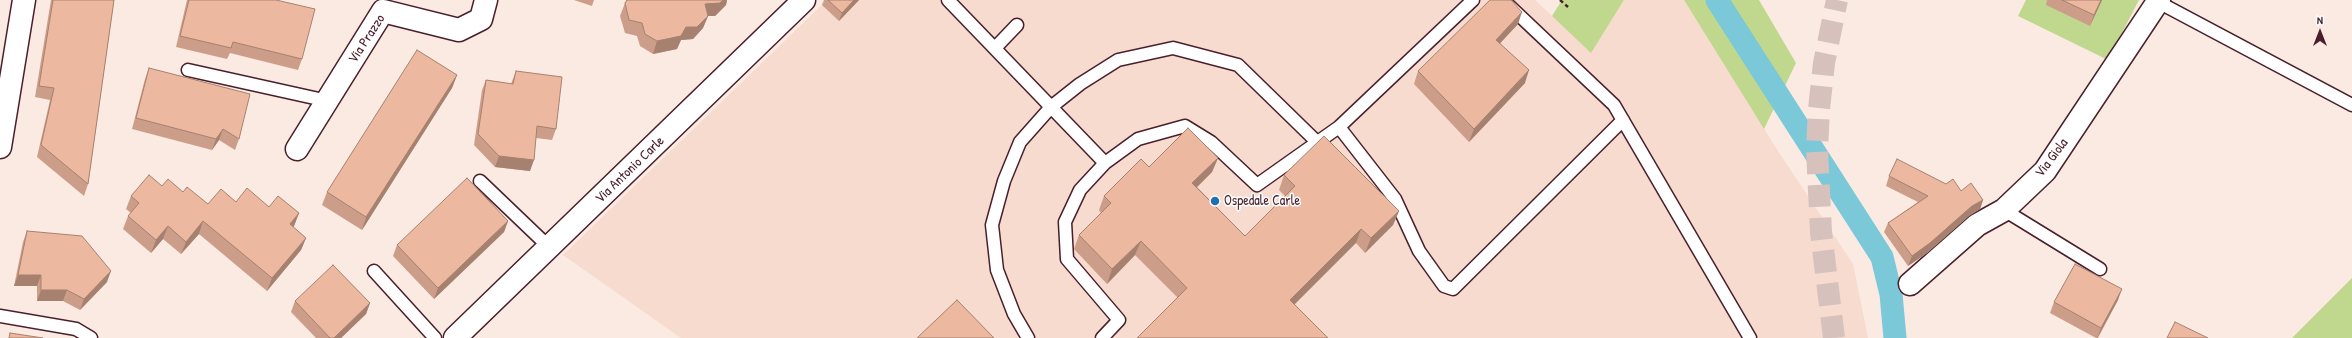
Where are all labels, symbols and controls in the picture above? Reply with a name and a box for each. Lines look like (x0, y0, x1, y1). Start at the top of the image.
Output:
street label: Via Prazzo (345, 11, 389, 67)
north arrow (2300, 12, 2340, 52)
text: N (2317, 13, 2323, 27)
street label: Via Antonio Carle (592, 133, 668, 207)
street label: Via Giola (2032, 135, 2072, 181)
place label: Ospedale Carle (1224, 193, 1300, 209)
marker: Ospedale Carle (1209, 195, 1221, 207)

